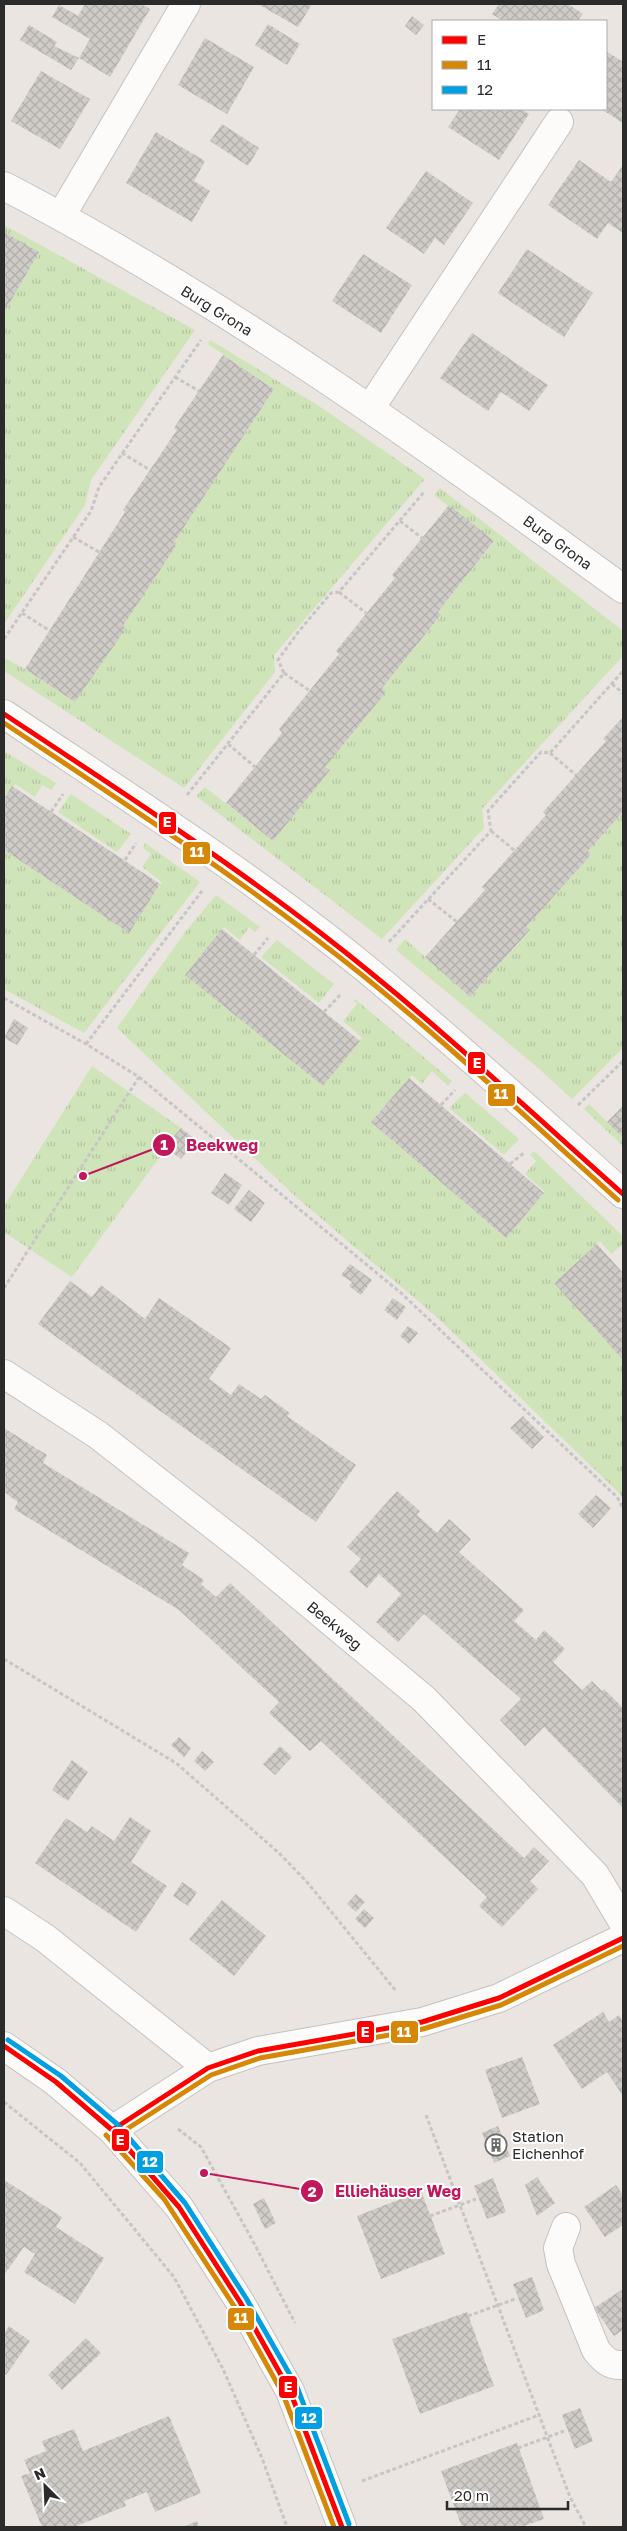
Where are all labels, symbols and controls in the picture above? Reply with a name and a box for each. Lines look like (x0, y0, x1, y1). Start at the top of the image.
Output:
legend (432, 20, 607, 110)
text: E (477, 30, 486, 48)
text: 11 (477, 55, 492, 73)
text: 12 (477, 80, 493, 98)
street label: Burg Grona (178, 281, 256, 339)
street label: Burg Grona (520, 511, 596, 573)
line badge: E (158, 811, 177, 835)
text: E (163, 813, 172, 830)
line badge: 11 (182, 841, 211, 865)
text: 11 (190, 843, 204, 860)
line badge: E (467, 1051, 486, 1075)
text: E (473, 1054, 482, 1071)
line badge: 11 (487, 1083, 516, 1107)
text: 11 (494, 1085, 508, 1102)
callout: Beekweg (151, 1130, 268, 1161)
text: 1 (160, 1135, 168, 1153)
text: Beekweg (186, 1135, 258, 1155)
street label: Beekweg (304, 1597, 366, 1653)
line badge: E (356, 2020, 375, 2044)
line badge: 11 (390, 2020, 419, 2044)
text: E (361, 2023, 370, 2040)
text: 11 (397, 2023, 411, 2040)
place label: Station Eichenhof (512, 2127, 585, 2162)
line badge: E (111, 2128, 130, 2152)
text: E (116, 2131, 125, 2148)
building icon: Station Eichenhof (484, 2133, 508, 2157)
line badge: 12 (136, 2150, 164, 2174)
text: 12 (142, 2153, 158, 2170)
callout: Elliehäuser Weg (300, 2176, 471, 2207)
text: Elliehäuser Weg (335, 2181, 461, 2201)
text: 2 (307, 2182, 317, 2200)
line badge: 11 (227, 2307, 255, 2331)
text: 11 (234, 2309, 248, 2326)
line badge: E (278, 2375, 298, 2399)
text: E (284, 2378, 293, 2395)
line badge: 12 (294, 2406, 323, 2430)
text: 12 (301, 2409, 317, 2426)
north arrow (20, 2461, 70, 2511)
text: N (31, 2464, 48, 2484)
scale bar (447, 2478, 568, 2510)
text: 20 m (454, 2486, 489, 2504)

